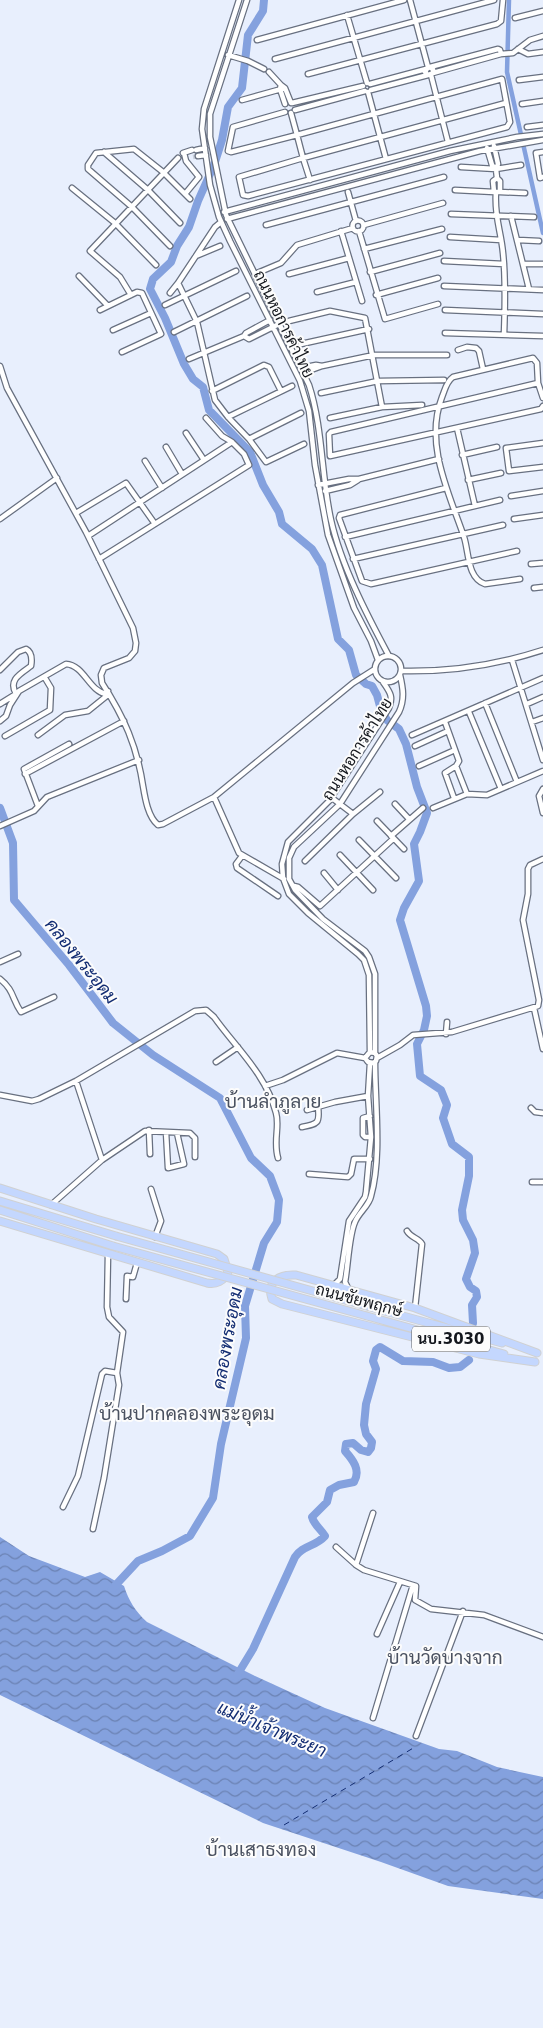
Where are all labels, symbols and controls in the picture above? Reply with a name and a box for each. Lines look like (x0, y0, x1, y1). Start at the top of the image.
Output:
street label: ถนนหอการค้าไทย (250, 266, 320, 381)
street label: ถนนหอการค้าไทย (316, 693, 396, 804)
water label: คลองพระอุดม (40, 914, 123, 1009)
district label: บ้านลำภูลาย (225, 1090, 321, 1115)
street label: ถนนชัยพฤกษ์ (313, 1276, 406, 1321)
water label: คลองพระอุดม (208, 1285, 248, 1391)
road number: นบ.3030 (412, 1326, 490, 1352)
district label: บ้านปากคลองพระอุดม (99, 1402, 275, 1426)
district label: บ้านวัดบางจาก (387, 1646, 503, 1668)
water label: แม่น้ำเจ้าพระยา (214, 1692, 332, 1761)
district label: บ้านเสาธงทอง (206, 1838, 316, 1860)

